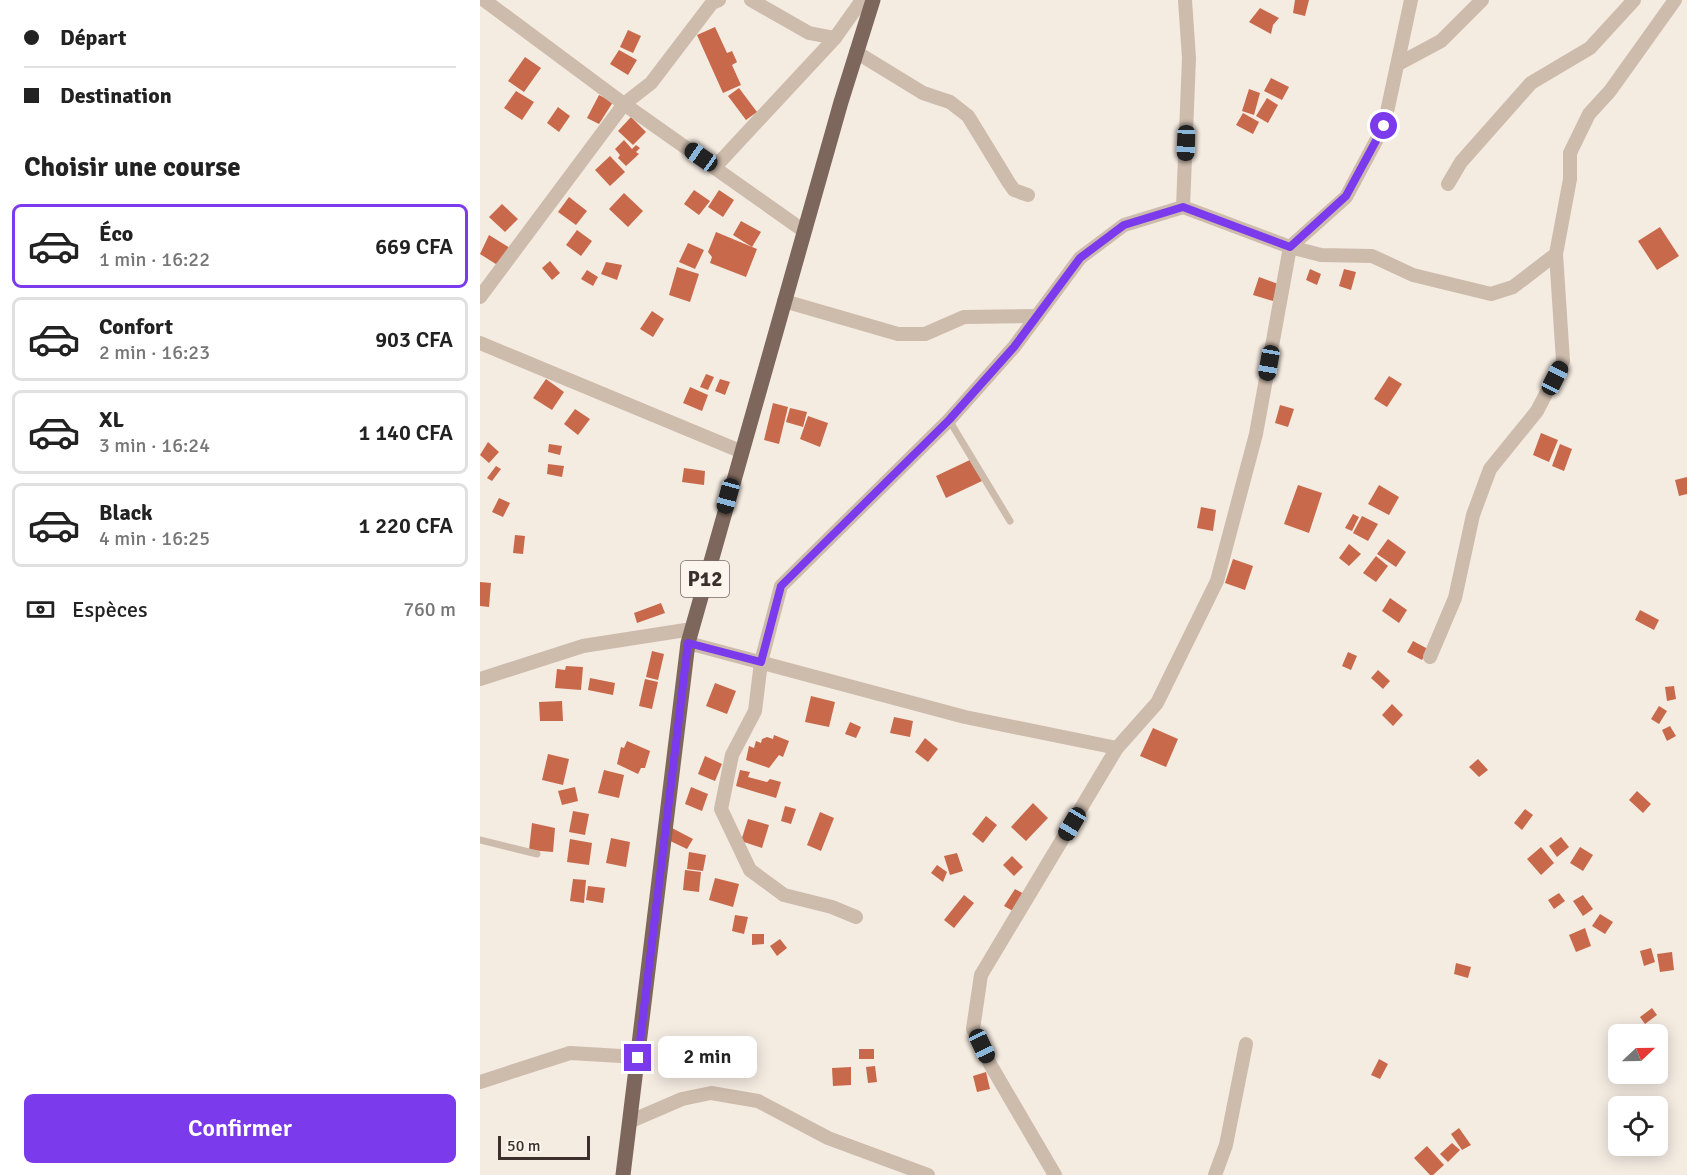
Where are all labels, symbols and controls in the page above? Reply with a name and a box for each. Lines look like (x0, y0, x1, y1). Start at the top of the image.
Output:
text: Départ (60, 24, 127, 51)
text: Destination (60, 82, 172, 109)
route start (1370, 112, 1397, 139)
car (1176, 125, 1196, 161)
car (681, 139, 721, 175)
text: Choisir une course (24, 151, 241, 184)
icon: car (27, 219, 81, 273)
text: Éco (99, 220, 133, 247)
text: 669 CFA (375, 233, 453, 260)
text: 1 min · 16:22 (99, 247, 210, 272)
icon: car (27, 312, 81, 366)
text: Confort (99, 313, 173, 340)
text: 903 CFA (375, 326, 453, 353)
text: 2 min · 16:23 (99, 340, 210, 365)
car (1257, 344, 1281, 382)
car (1539, 358, 1571, 398)
icon: car (27, 405, 81, 459)
text: XL (99, 406, 124, 433)
text: 1 140 CFA (358, 419, 453, 446)
text: 3 min · 16:24 (99, 433, 210, 458)
car (715, 476, 741, 516)
icon: car (27, 498, 81, 552)
text: Black (99, 499, 153, 526)
text: 1 220 CFA (358, 512, 453, 539)
text: 4 min · 16:25 (99, 526, 210, 551)
road number: P12 (681, 561, 729, 597)
icon: cash (24, 593, 57, 626)
text: Espèces (72, 596, 148, 623)
text: 760 m (403, 597, 456, 622)
car (1055, 804, 1089, 844)
north arrow (1608, 1024, 1668, 1084)
map controls (1608, 1024, 1668, 1156)
car (966, 1026, 998, 1066)
callout: 2 min (659, 1037, 758, 1079)
route end (624, 1044, 651, 1071)
text: 2 min (684, 1044, 731, 1069)
button: Confirmer (24, 1094, 456, 1163)
button: locate (1608, 1096, 1668, 1156)
scale bar (498, 1133, 590, 1160)
text: 50 m (507, 1136, 541, 1156)

